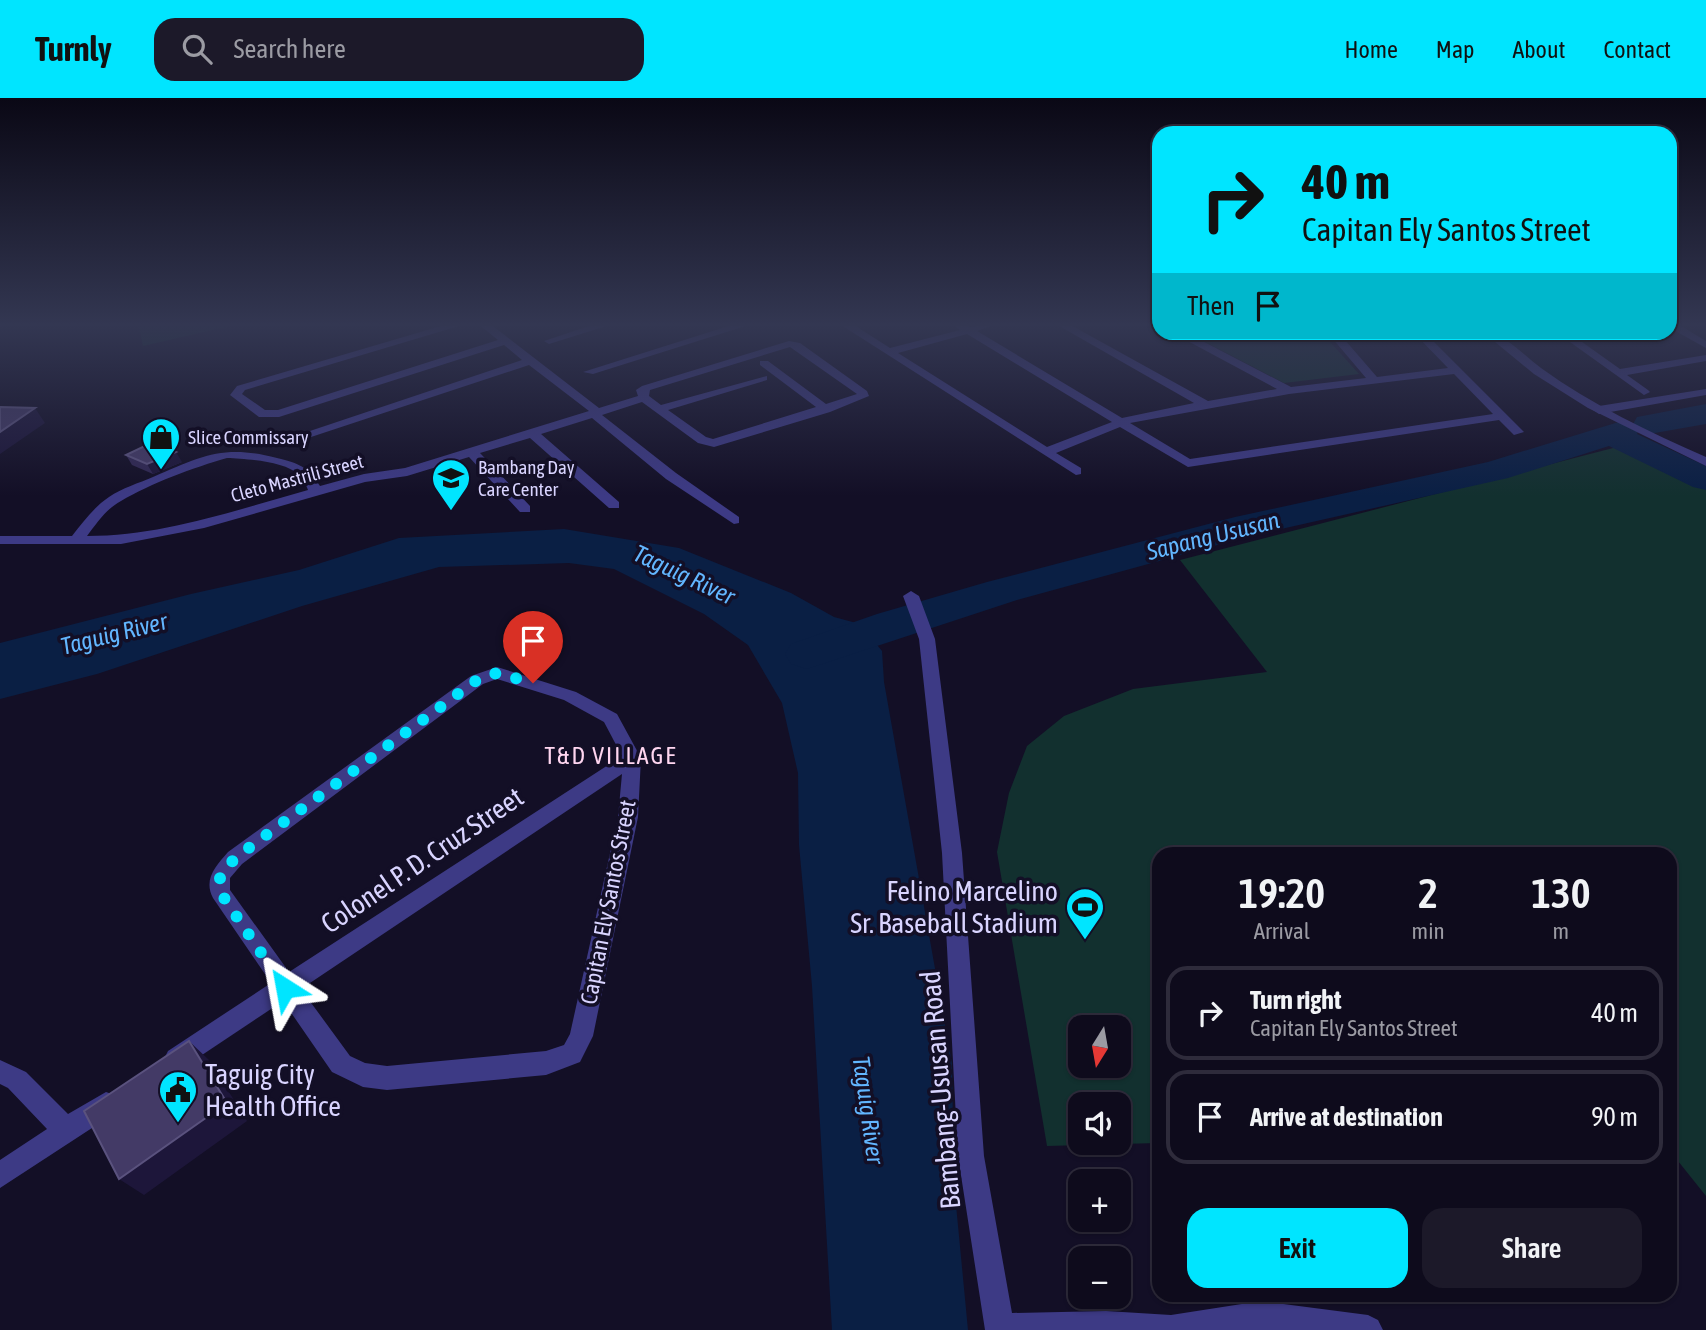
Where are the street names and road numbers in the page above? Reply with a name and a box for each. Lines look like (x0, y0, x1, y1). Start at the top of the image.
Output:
street label: Cleto Mastrili Street (228, 450, 366, 506)
street label: Colonel P. D. Cruz Street (315, 781, 529, 939)
street label: Capitan Ely Santos Street (575, 798, 641, 1006)
street label: Bambang-Ususan Road (914, 970, 966, 1210)

